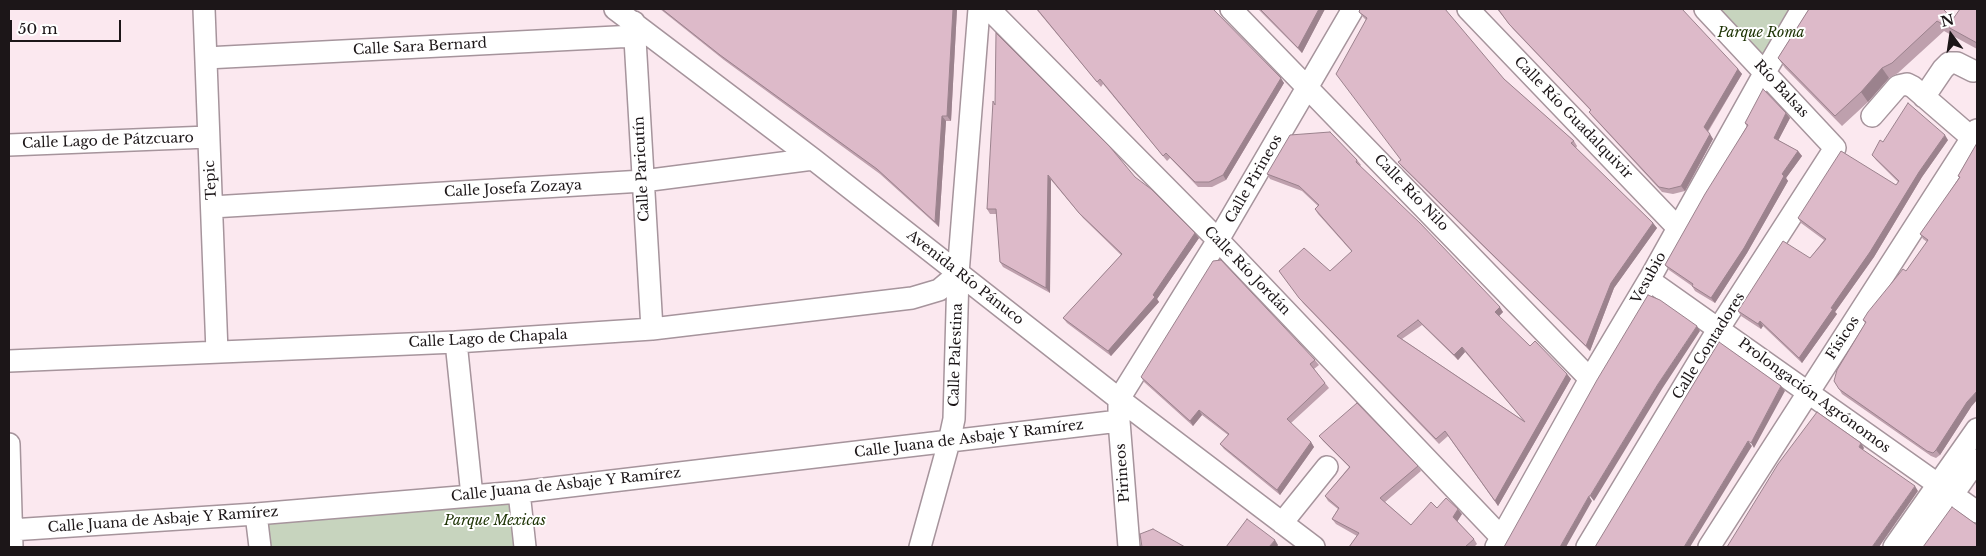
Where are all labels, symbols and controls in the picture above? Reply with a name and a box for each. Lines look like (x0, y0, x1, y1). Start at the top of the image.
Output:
scale bar (12, 10, 124, 42)
north arrow (1926, 10, 1976, 60)
text: N (1939, 10, 1956, 31)
text: 50 m (18, 19, 58, 38)
park label: Parque Roma (1717, 25, 1805, 41)
street label: Calle Sara Bernard (353, 35, 487, 59)
street label: Calle Río Guadalquivir (1510, 53, 1636, 183)
street label: Río Balsas (1750, 57, 1812, 121)
street label: Calle Paricutín (631, 116, 653, 222)
street label: Calle Lago de Pátzcuaro (22, 130, 194, 152)
street label: Calle Pirineos (1222, 132, 1286, 226)
street label: Calle Río Nilo (1370, 151, 1452, 235)
street label: Tepic (202, 160, 220, 200)
street label: Calle Josefa Zozaya (444, 177, 582, 201)
street label: Calle Río Jordán (1200, 223, 1294, 319)
street label: Avenida Río Pánuco (903, 227, 1027, 329)
street label: Vesubio (1628, 249, 1670, 307)
street label: Calle Contadores (1669, 290, 1749, 402)
street label: Calle Palestina (946, 303, 966, 407)
street label: Físicos (1823, 313, 1863, 363)
street label: Calle Lago de Chapala (408, 326, 568, 352)
street label: Prolongación Agrónomos (1735, 335, 1893, 457)
street label: Calle Juana de Asbaje Y Ramírez (853, 417, 1085, 461)
street label: Pirineos (1113, 443, 1133, 503)
street label: Calle Juana de Asbaje Y Ramírez (450, 465, 682, 505)
street label: Calle Juana de Asbaje Y Ramírez (47, 504, 279, 536)
park label: Parque Mexicas (444, 513, 546, 529)

